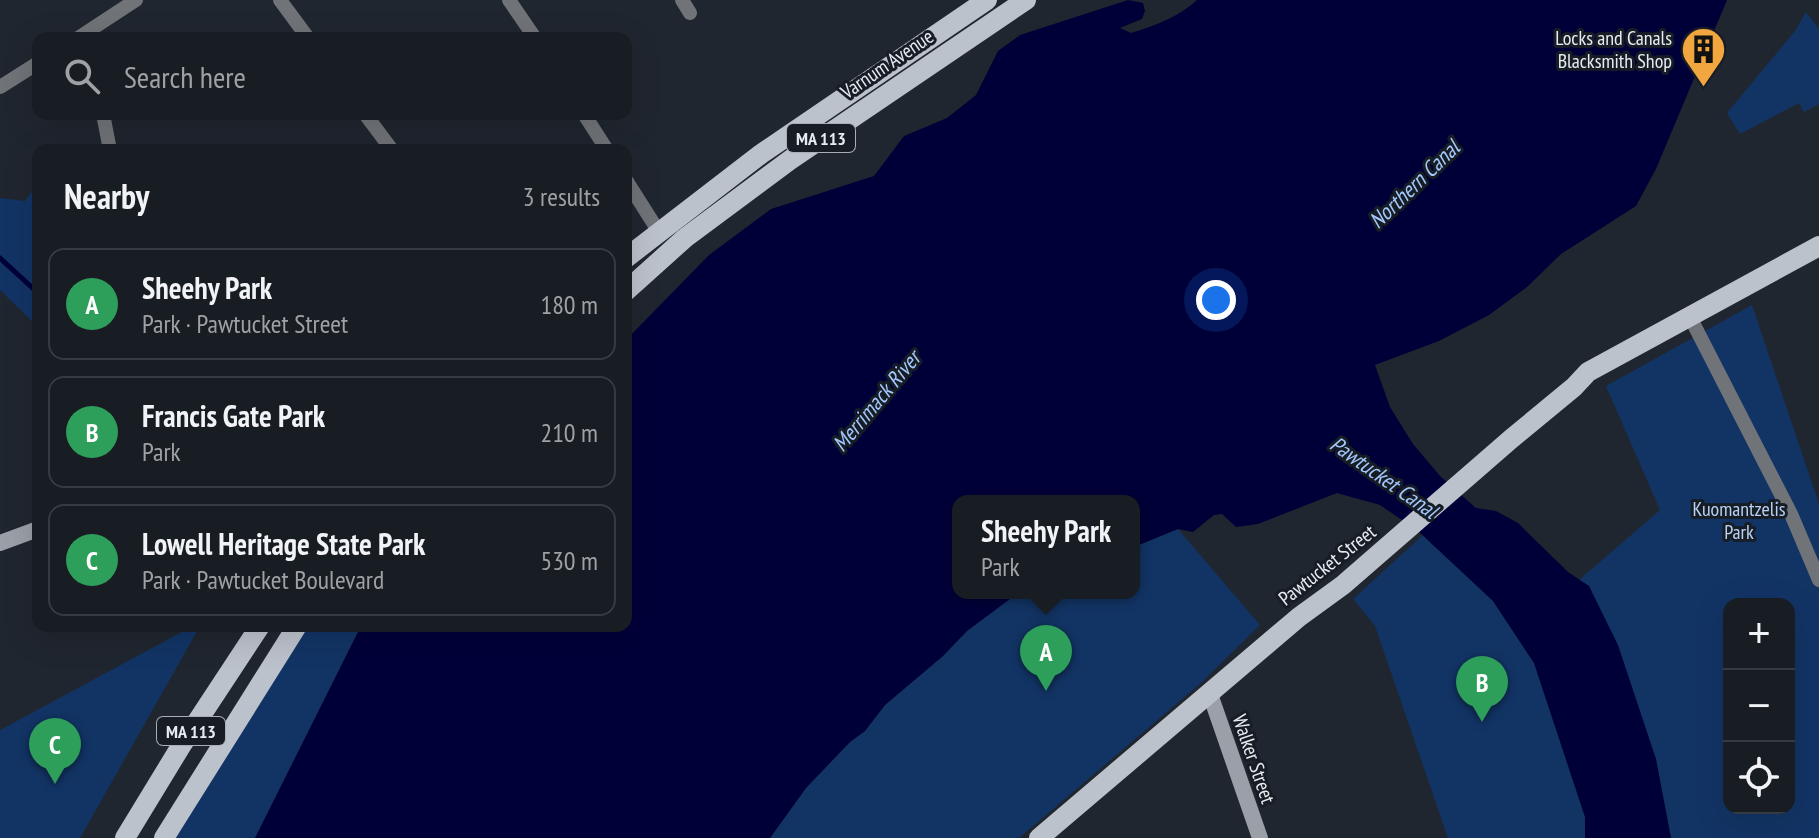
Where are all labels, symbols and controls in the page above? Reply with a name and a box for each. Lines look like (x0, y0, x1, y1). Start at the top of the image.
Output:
street label: Varnum Avenue (835, 23, 938, 105)
place label: Locks and Canals Blacksmith Shop (1555, 25, 1672, 74)
building icon: Locks and Canals Blacksmith Shop (1679, 26, 1727, 89)
search box (32, 32, 632, 120)
icon: search (60, 54, 104, 98)
text: Search here (124, 57, 246, 96)
road number: MA 113 (787, 124, 855, 152)
water label: Northern Canal (1363, 133, 1467, 234)
text: Nearby (64, 174, 149, 218)
text: 3 results (523, 180, 600, 213)
text: Sheehy Park (142, 268, 272, 307)
your location (1196, 280, 1236, 320)
text: A (85, 288, 99, 321)
text: 180 m (540, 288, 598, 321)
text: Park · Pawtucket Street (142, 307, 348, 340)
water label: Merrimack River (826, 343, 928, 457)
text: Francis Gate Park (142, 396, 325, 435)
text: B (86, 416, 98, 449)
text: 210 m (540, 416, 598, 449)
water label: Pawtucket Canal (1325, 430, 1445, 525)
text: Park (142, 435, 181, 468)
popup (952, 495, 1140, 599)
park label: Kuomantzelis Park (1692, 496, 1786, 545)
text: Sheehy Park (981, 511, 1111, 550)
street label: Pawtucket Street (1273, 519, 1381, 611)
text: Lowell Heritage State Park (142, 524, 425, 563)
text: C (86, 544, 98, 577)
text: 530 m (540, 544, 598, 577)
text: Park (981, 550, 1020, 583)
text: Park · Pawtucket Boulevard (142, 563, 384, 596)
map controls (1723, 598, 1795, 814)
button: + (1723, 598, 1795, 670)
pin: A (1020, 625, 1072, 691)
pin: B (1456, 656, 1508, 722)
button: − (1723, 670, 1795, 742)
street label: Walker Street (1227, 711, 1281, 807)
road number: MA 113 (157, 717, 225, 745)
pin: C (29, 718, 81, 784)
button: locate (1723, 742, 1795, 814)

